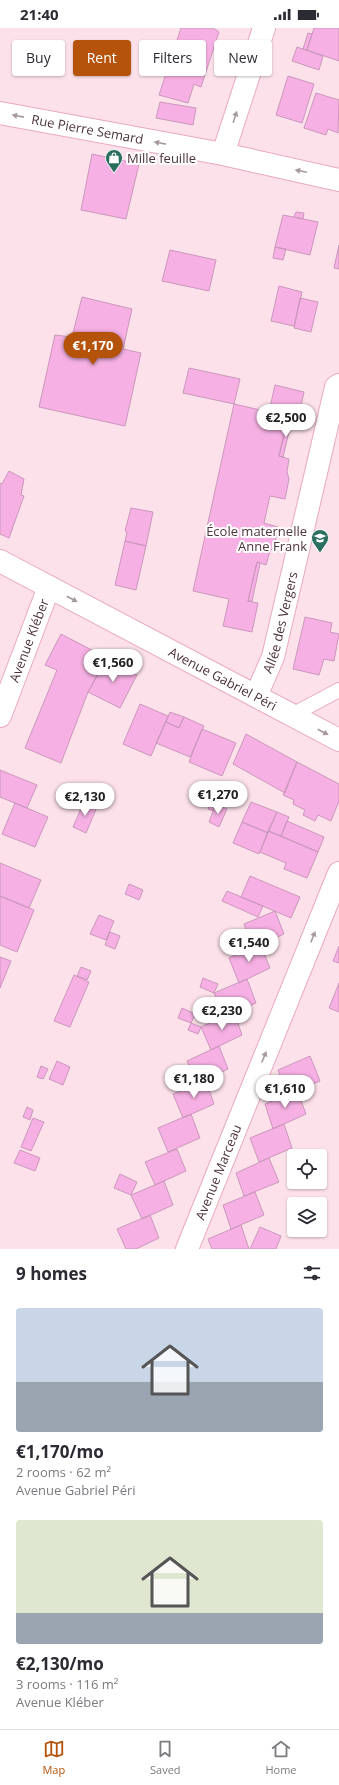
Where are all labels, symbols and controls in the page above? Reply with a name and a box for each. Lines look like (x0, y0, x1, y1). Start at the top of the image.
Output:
text: 21:40 (20, 4, 59, 24)
chip: Buy (12, 40, 65, 76)
chip: Rent (73, 40, 131, 76)
chip: Filters (139, 40, 206, 76)
chip: New (214, 40, 272, 76)
street label: Rue Pierre Semard (30, 110, 145, 148)
one-way arrow (232, 111, 238, 123)
one-way arrow (12, 113, 24, 119)
one-way arrow (154, 139, 166, 145)
shop icon: Mille feuille (104, 148, 124, 173)
place label: Mille feuille (127, 149, 196, 167)
one-way arrow (295, 168, 307, 174)
pin: €1,170 (60, 332, 126, 366)
text: €1,170 (73, 336, 113, 354)
pin: €2,500 (253, 404, 319, 438)
text: €2,500 (266, 408, 306, 426)
place label: École maternelle Anne Frank (206, 522, 307, 555)
school or university icon: École maternelle Anne Frank (310, 528, 330, 553)
street label: Allée des Vergers (258, 570, 302, 676)
street label: Avenue Kléber (5, 595, 53, 685)
one-way arrow (66, 596, 77, 602)
street label: Avenue Gabriel Péri (166, 643, 280, 715)
pin: €1,560 (80, 649, 146, 683)
text: €1,560 (93, 653, 133, 671)
one-way arrow (317, 728, 329, 735)
pin: €1,270 (185, 781, 251, 815)
pin: €2,130 (52, 783, 118, 817)
text: €1,270 (198, 785, 238, 803)
text: €2,130 (65, 787, 105, 805)
pin: €1,540 (216, 929, 282, 963)
one-way arrow (310, 931, 316, 942)
text: €1,540 (229, 933, 269, 951)
pin: €2,230 (189, 997, 255, 1031)
text: €2,230 (202, 1001, 242, 1019)
one-way arrow (262, 1051, 268, 1063)
pin: €1,180 (161, 1065, 227, 1099)
text: €1,180 (174, 1069, 214, 1087)
pin: €1,610 (252, 1075, 318, 1109)
text: €1,610 (265, 1079, 305, 1097)
street label: Avenue Marceau (191, 1122, 246, 1223)
map controls (287, 1149, 327, 1237)
button: locate (287, 1149, 327, 1189)
button: layers (287, 1197, 327, 1237)
text: 9 homes (16, 1262, 87, 1285)
icon: filters (301, 1262, 323, 1284)
icon: home (134, 1334, 206, 1406)
text: €1,170/mo (16, 1440, 104, 1463)
text: 2 rooms · 62 m² (16, 1463, 111, 1481)
text: Avenue Gabriel Péri (16, 1481, 136, 1499)
icon: home (134, 1546, 206, 1618)
text: €2,130/mo (16, 1652, 104, 1675)
text: 3 rooms · 116 m² (16, 1675, 118, 1693)
text: Avenue Kléber (16, 1693, 104, 1711)
tab: Map (42, 1738, 65, 1777)
tab: Saved (150, 1738, 181, 1777)
tab: Home (265, 1738, 297, 1777)

